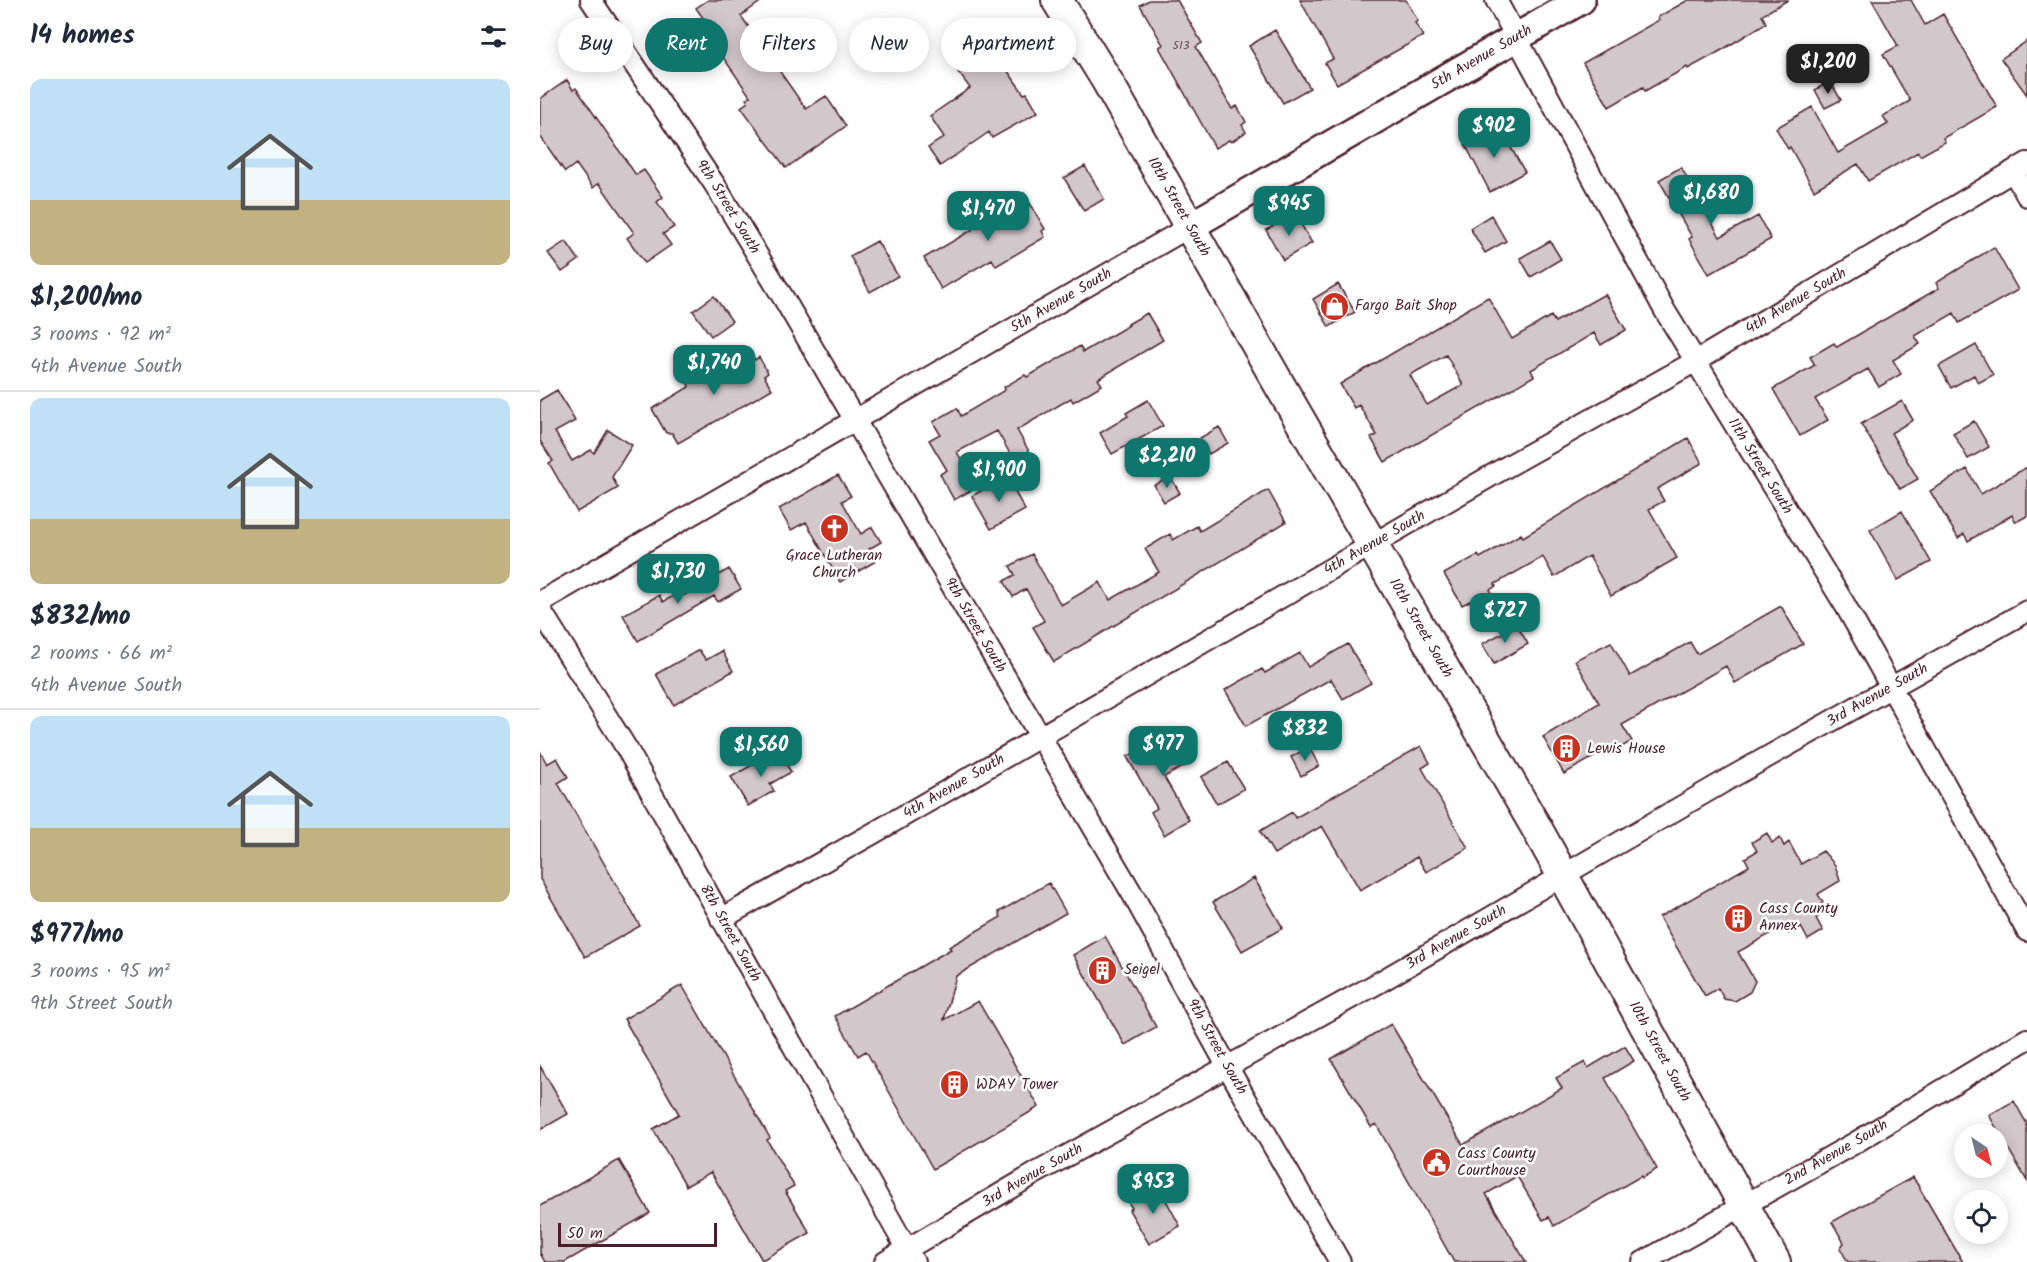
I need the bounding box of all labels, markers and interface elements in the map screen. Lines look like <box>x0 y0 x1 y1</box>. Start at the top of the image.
text: 14 homes <box>30 15 135 57</box>
chip: Buy <box>558 18 633 72</box>
chip: Rent <box>645 18 728 72</box>
chip: Filters <box>740 18 837 72</box>
chip: New <box>849 18 929 72</box>
chip: Apartment <box>941 18 1076 72</box>
street label: 5th Avenue South <box>1426 19 1537 97</box>
icon: filters <box>477 20 510 53</box>
house number: 513 <box>1172 36 1190 55</box>
pin: $1,200 <box>1779 44 1877 95</box>
text: $1,200 <box>1800 47 1856 79</box>
pin: $902 <box>1458 108 1530 159</box>
text: $902 <box>1472 111 1516 143</box>
icon: home <box>216 118 324 226</box>
street label: 10th Street South <box>1140 152 1217 262</box>
street label: 9th Street South <box>689 155 766 259</box>
pin: $1,680 <box>1662 175 1760 226</box>
text: $1,680 <box>1683 178 1739 210</box>
pin: $945 <box>1253 186 1325 237</box>
text: $945 <box>1268 189 1310 221</box>
pin: $1,470 <box>939 191 1037 242</box>
text: $1,470 <box>961 194 1015 226</box>
street label: 5th Avenue South <box>1006 262 1117 340</box>
street label: 4th Avenue South <box>1741 262 1851 341</box>
text: $1,200/mo <box>30 277 142 319</box>
shop icon: Fargo Bait Shop <box>1318 290 1350 322</box>
place label: Fargo Bait Shop <box>1355 294 1457 318</box>
text: 3 rooms · 92 m² <box>30 319 171 351</box>
pin: $1,740 <box>665 345 763 396</box>
text: $1,740 <box>687 348 741 380</box>
text: 4th Avenue South <box>30 351 182 383</box>
street label: 11th Street South <box>1721 413 1799 519</box>
icon: home <box>216 437 324 545</box>
pin: $2,210 <box>1118 438 1216 489</box>
text: $2,210 <box>1139 441 1195 473</box>
pin: $1,900 <box>950 452 1048 503</box>
text: $1,900 <box>972 455 1026 487</box>
street label: 4th Avenue South <box>1319 504 1430 582</box>
church icon: Grace Lutheran Church <box>818 513 850 545</box>
place label: Grace Lutheran Church <box>786 544 882 585</box>
pin: $1,730 <box>629 554 727 605</box>
text: $1,730 <box>651 557 705 589</box>
street label: 9th Street South <box>938 573 1012 678</box>
street label: 10th Street South <box>1382 574 1459 683</box>
pin: $727 <box>1469 593 1541 644</box>
text: $832/mo <box>30 596 131 638</box>
text: $727 <box>1484 596 1526 628</box>
text: 2 rooms · 66 m² <box>30 638 172 670</box>
street label: 3rd Avenue South <box>1822 657 1933 733</box>
text: 4th Avenue South <box>30 670 182 702</box>
pin: $832 <box>1269 711 1341 762</box>
text: $832 <box>1282 714 1328 746</box>
pin: $977 <box>1127 726 1199 777</box>
pin: $1,560 <box>712 727 810 778</box>
text: $977 <box>1143 729 1183 761</box>
text: $1,560 <box>734 730 788 762</box>
building icon: Lewis House <box>1550 733 1582 765</box>
place label: Lewis House <box>1587 737 1665 761</box>
street label: 4th Avenue South <box>899 748 1009 826</box>
icon: home <box>216 755 324 863</box>
street label: 8th Street South <box>693 880 767 987</box>
place label: Cass County Annex <box>1759 897 1839 938</box>
street label: 3rd Avenue South <box>1401 899 1511 976</box>
building icon: Cass County Annex <box>1722 902 1754 934</box>
text: $977/mo <box>30 914 124 956</box>
building icon: Seigel <box>1087 954 1119 986</box>
text: 3 rooms · 95 m² <box>30 956 170 988</box>
place label: Seigel <box>1124 958 1160 982</box>
text: 9th Street South <box>30 988 173 1020</box>
street label: 9th Street South <box>1180 994 1253 1100</box>
street label: 10th Street South <box>1622 997 1697 1106</box>
building icon: WDAY Tower <box>939 1069 971 1101</box>
place label: WDAY Tower <box>976 1073 1059 1097</box>
street label: 2nd Avenue South <box>1780 1113 1893 1192</box>
north arrow <box>1954 1124 2008 1178</box>
map controls <box>1954 1124 2008 1244</box>
street label: 3rd Avenue South <box>977 1137 1088 1214</box>
place label: Cass County Courthouse <box>1457 1142 1537 1183</box>
public building icon: Cass County Courthouse <box>1420 1147 1452 1179</box>
pin: $953 <box>1117 1164 1189 1215</box>
text: $953 <box>1131 1167 1175 1199</box>
button: locate <box>1954 1190 2008 1244</box>
scale bar <box>558 1220 717 1248</box>
text: 50 m <box>567 1221 603 1246</box>

